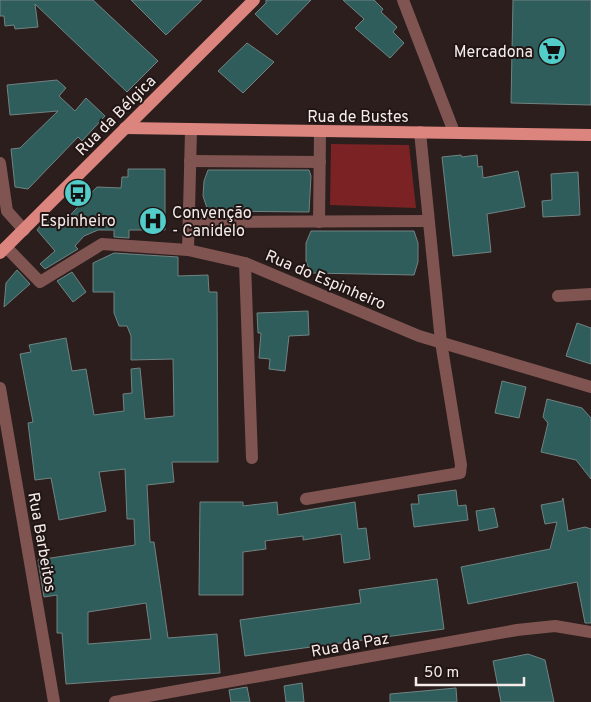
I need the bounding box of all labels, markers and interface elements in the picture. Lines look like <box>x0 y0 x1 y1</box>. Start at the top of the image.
supermarket icon: Mercadona <box>537 36 567 66</box>
place label: Mercadona <box>454 43 533 63</box>
street label: Rua da Bélgica <box>72 72 161 161</box>
street label: Rua de Bustes <box>307 108 409 128</box>
bus stop icon: Espinheiro <box>63 178 93 208</box>
place label: Convenção - Canidelo <box>172 204 252 242</box>
hospital icon: Convenção - Canidelo <box>138 206 168 236</box>
place label: Espinheiro <box>40 212 116 232</box>
street label: Rua do Espinheiro <box>262 246 389 315</box>
street label: Rua Barbeitos <box>22 491 60 594</box>
street label: Rua da Paz <box>310 629 391 663</box>
scale bar <box>416 654 524 686</box>
text: 50 m <box>424 664 459 683</box>

